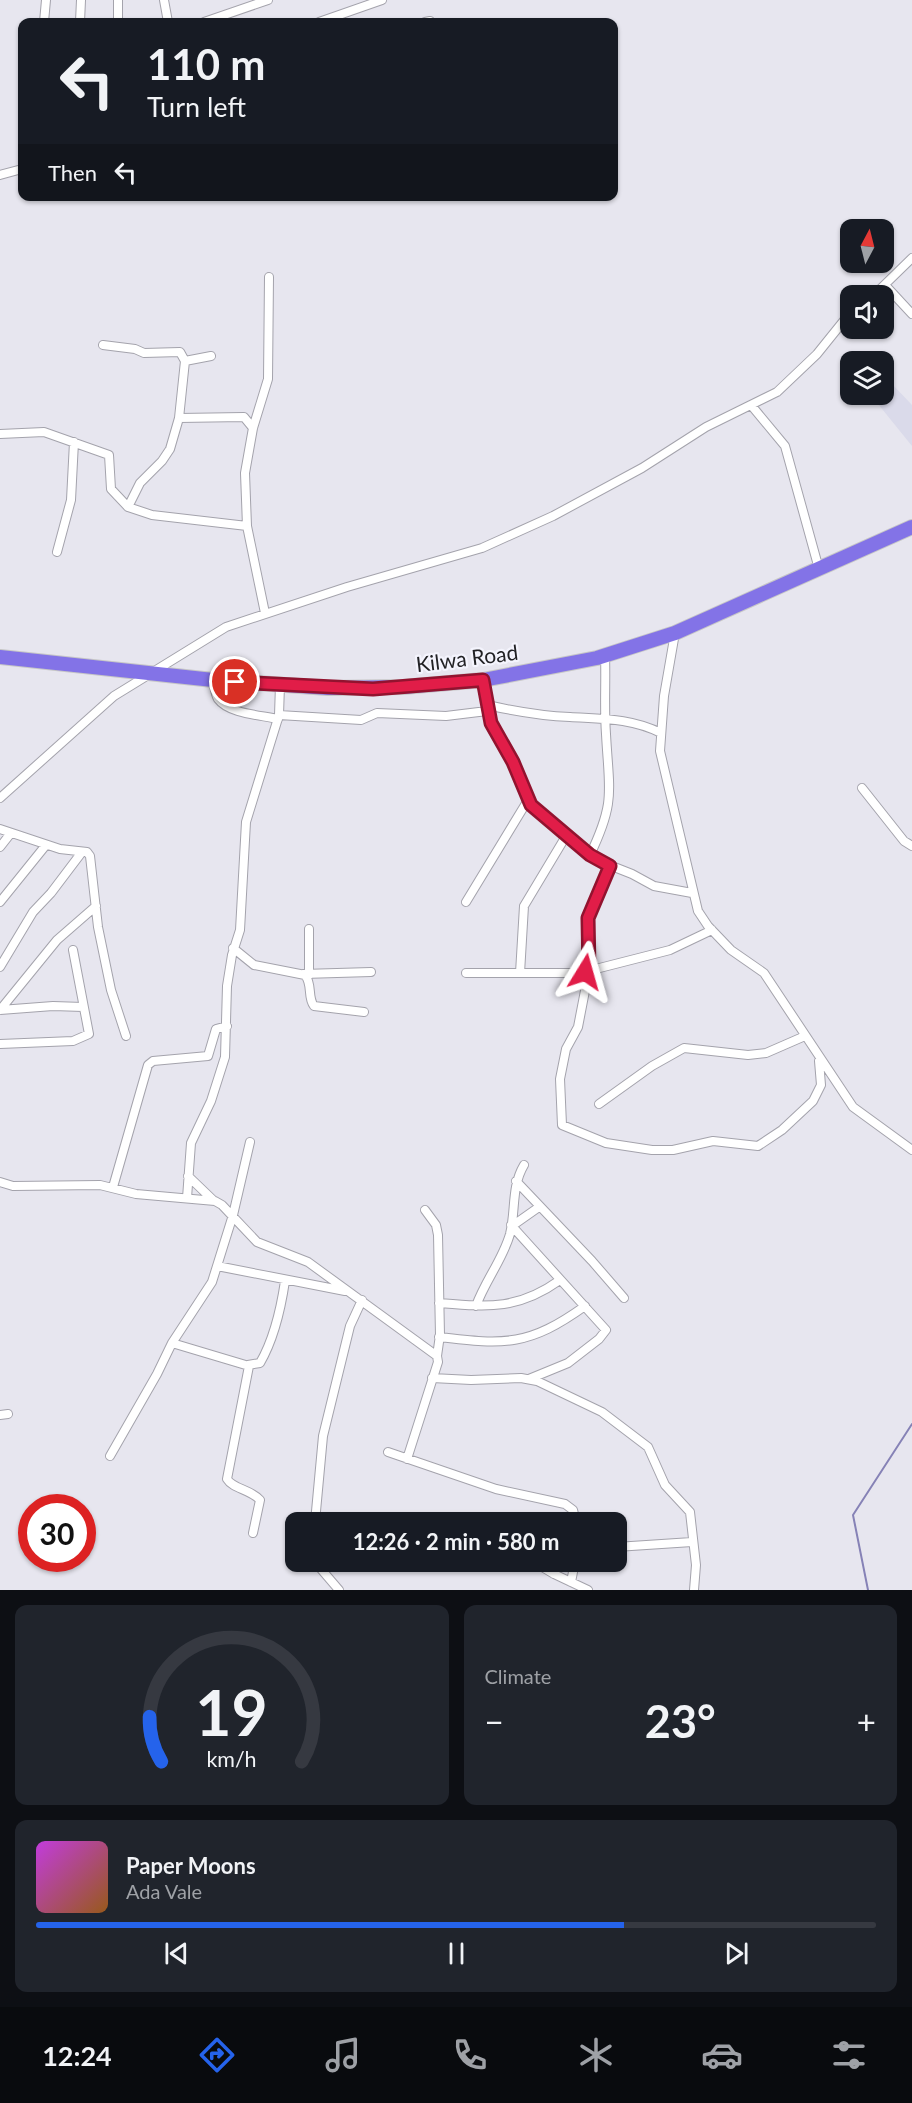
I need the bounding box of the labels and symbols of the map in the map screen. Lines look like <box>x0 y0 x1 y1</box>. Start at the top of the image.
north arrow <box>840 219 894 273</box>
street label: Kilwa Road <box>414 639 519 676</box>
pin <box>209 656 260 707</box>
position arrow <box>553 940 617 1004</box>
speed limit sign: 30 <box>18 1494 96 1572</box>

